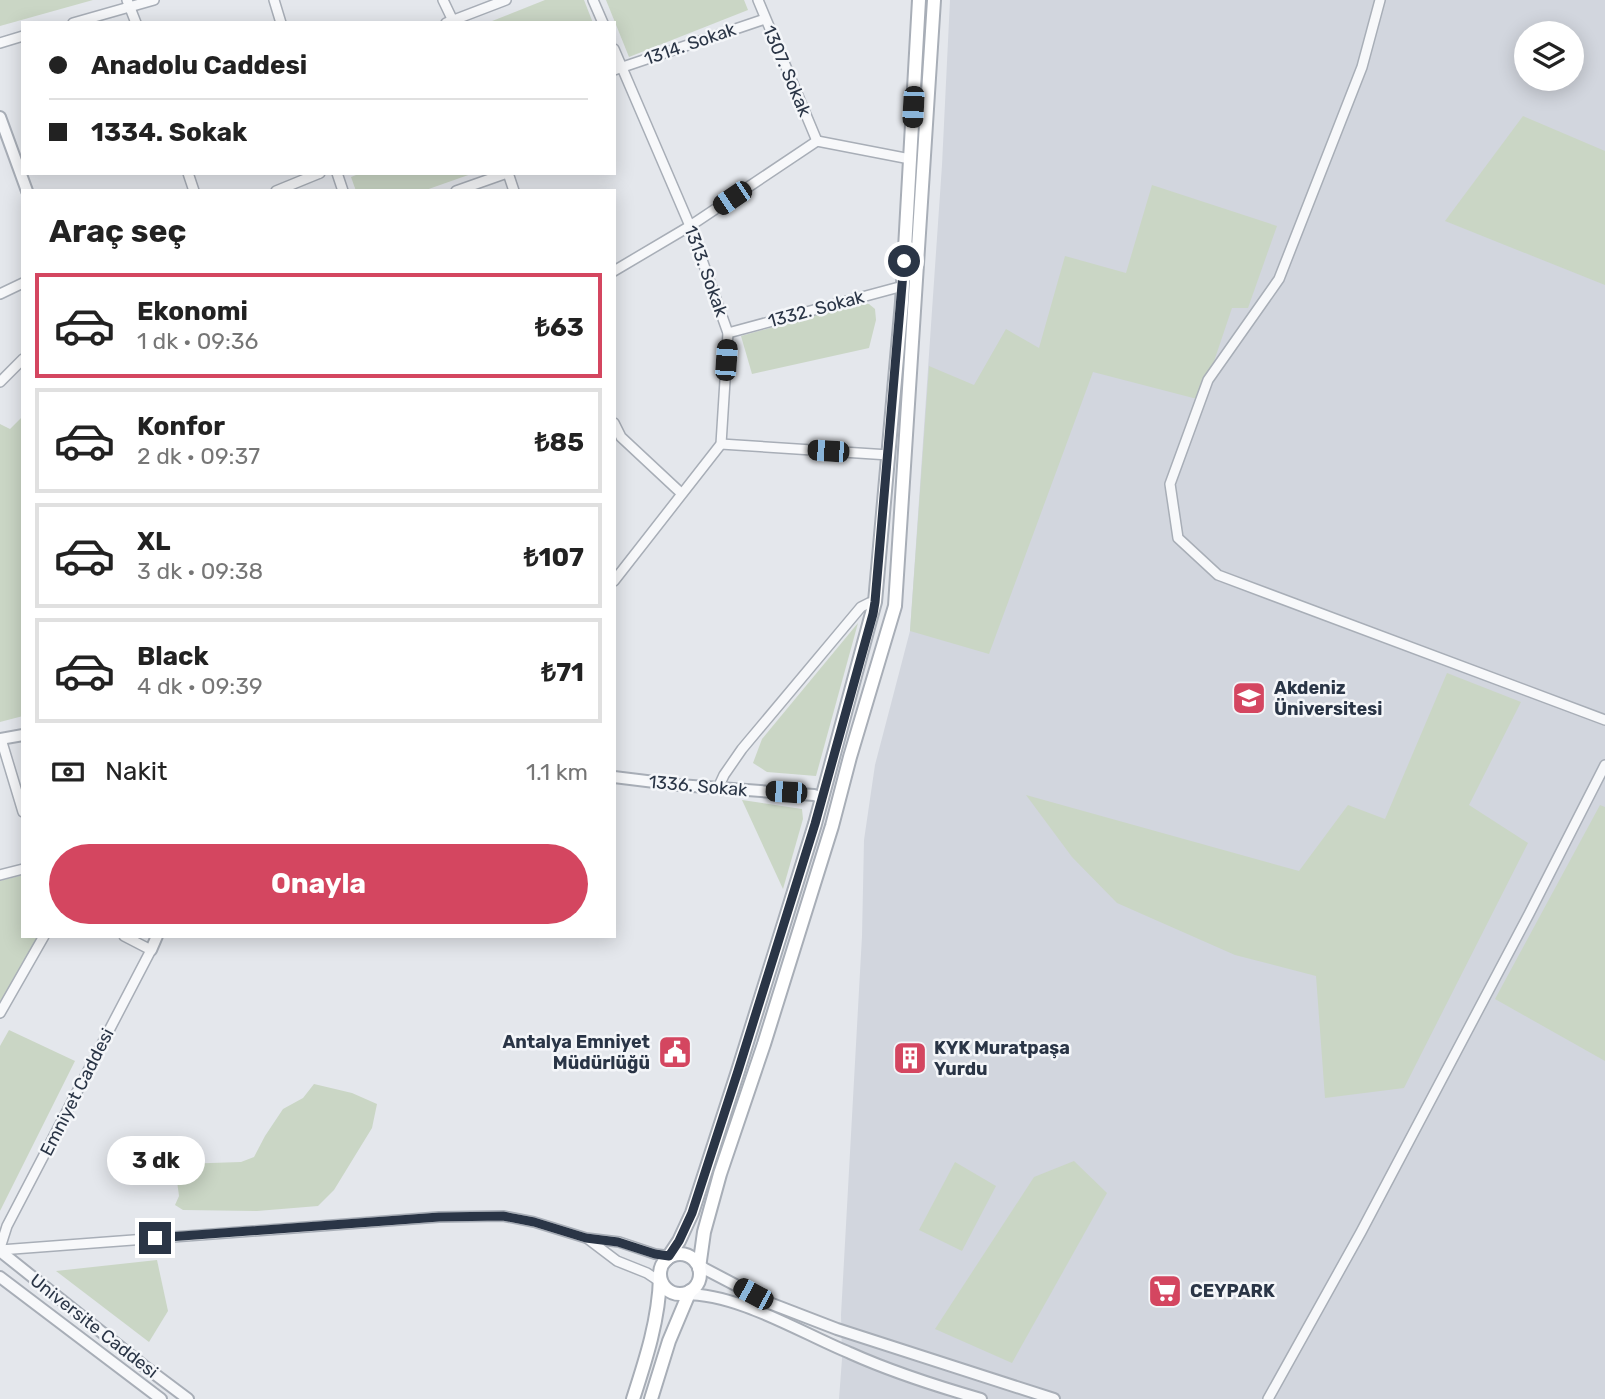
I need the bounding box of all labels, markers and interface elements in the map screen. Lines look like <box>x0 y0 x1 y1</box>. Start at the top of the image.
street label: 1314. Sokak <box>641 18 739 70</box>
map controls <box>1514 21 1584 91</box>
button: layers <box>1514 21 1584 91</box>
street label: 1307. Sokak <box>758 22 816 121</box>
text: Anadolu Caddesi <box>91 50 307 81</box>
car <box>902 85 925 129</box>
text: 1334. Sokak <box>91 117 247 148</box>
car <box>709 178 756 218</box>
text: Araç seç <box>49 212 186 250</box>
street label: 1313. Sokak <box>679 222 733 320</box>
route start <box>888 245 920 277</box>
street label: 1332. Sokak <box>765 285 867 332</box>
icon: car <box>53 294 116 357</box>
text: Ekonomi <box>137 296 248 327</box>
text: ₺63 <box>535 312 584 343</box>
text: 1 dk · 09:36 <box>137 327 259 355</box>
car <box>715 338 738 382</box>
icon: car <box>53 409 116 472</box>
text: Konfor <box>137 411 225 442</box>
text: ₺85 <box>535 427 584 458</box>
car <box>807 439 850 463</box>
text: 2 dk · 09:37 <box>137 442 260 470</box>
icon: car <box>53 524 116 587</box>
text: XL <box>137 526 170 557</box>
text: ₺107 <box>524 542 584 573</box>
text: 3 dk · 09:38 <box>137 557 263 585</box>
icon: car <box>53 639 116 702</box>
text: Black <box>137 641 209 672</box>
text: ₺71 <box>541 657 584 688</box>
text: 4 dk · 09:39 <box>137 672 263 700</box>
place label: Akdeniz Üniversitesi <box>1274 677 1382 720</box>
school or university icon: Akdeniz Üniversitesi <box>1230 679 1268 717</box>
icon: cash <box>49 753 87 791</box>
text: Nakit <box>105 756 167 787</box>
text: 1.1 km <box>526 758 588 786</box>
street label: 1336. Sokak <box>648 771 749 801</box>
car <box>765 780 808 804</box>
button: Onayla <box>49 844 588 924</box>
street label: Emniyet Caddesi <box>35 1025 119 1159</box>
place label: Antalya Emniyet Müdürlüğü <box>502 1031 650 1074</box>
public building icon: Antalya Emniyet Müdürlüğü <box>656 1033 694 1071</box>
place label: KYK Muratpaşa Yurdu <box>934 1037 1070 1080</box>
building icon: KYK Muratpaşa Yurdu <box>891 1039 929 1077</box>
callout: 3 dk <box>106 1136 204 1186</box>
text: 3 dk <box>132 1146 180 1174</box>
route end <box>139 1222 171 1254</box>
street label: Universite Caddesi <box>26 1269 162 1383</box>
supermarket icon: CEYPARK <box>1146 1272 1184 1310</box>
car <box>730 1275 777 1313</box>
place label: CEYPARK <box>1190 1280 1275 1302</box>

